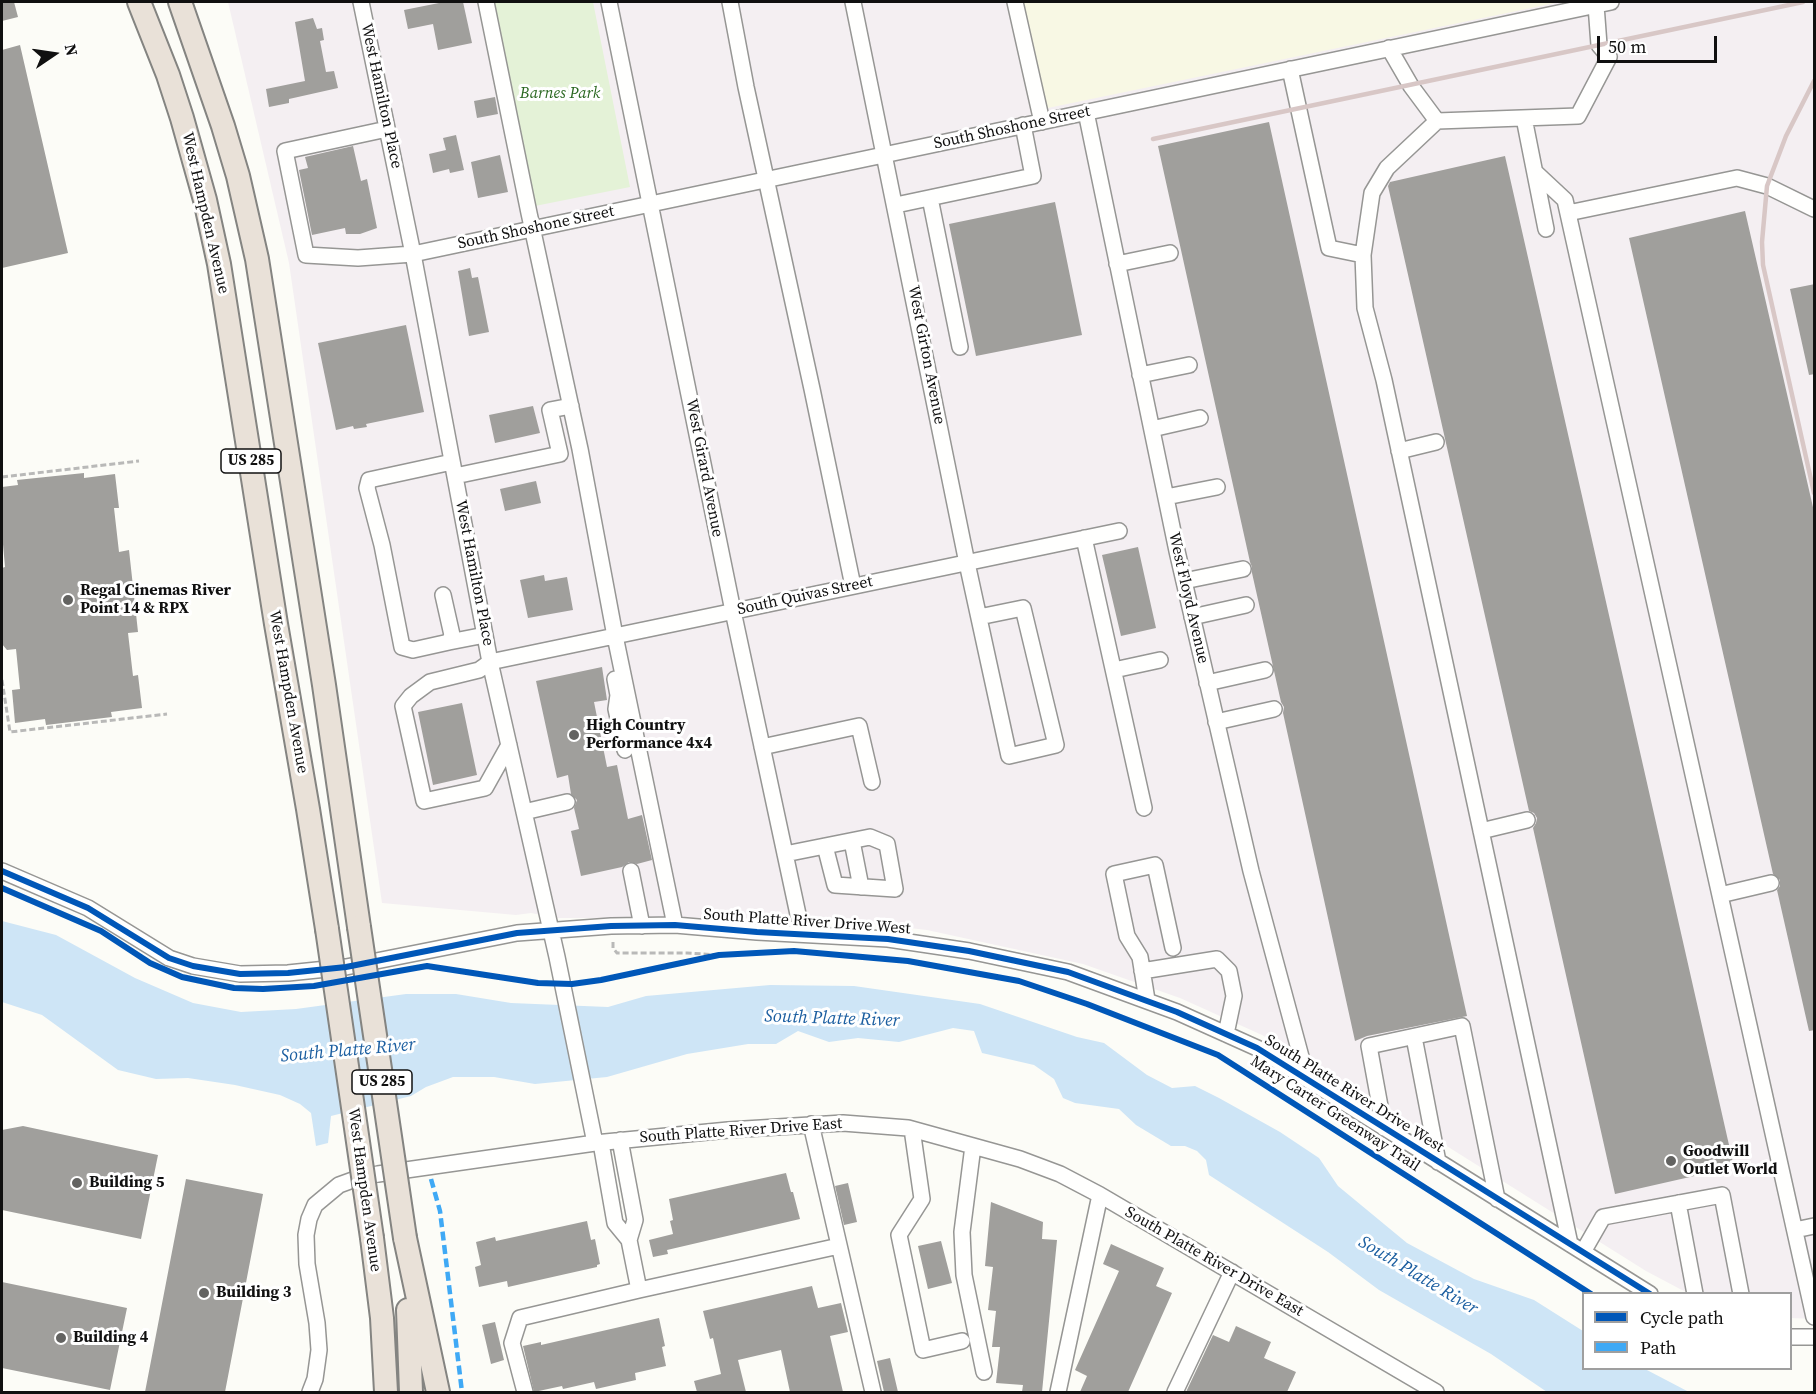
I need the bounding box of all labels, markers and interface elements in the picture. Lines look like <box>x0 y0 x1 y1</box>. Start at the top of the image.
street label: West Hamilton Place <box>356 22 406 170</box>
north arrow <box>24 24 84 84</box>
scale bar <box>1600 24 1720 62</box>
text: 50 m <box>1608 34 1646 59</box>
text: N <box>60 42 84 58</box>
park label: Barnes Park <box>520 84 600 104</box>
street label: South Shoshone Street <box>932 102 1092 154</box>
street label: West Hampden Avenue <box>177 130 233 296</box>
street label: South Shoshone Street <box>456 202 616 254</box>
street label: West Girton Avenue <box>903 284 949 426</box>
street label: West Girard Avenue <box>681 397 727 539</box>
road number: US 285 <box>221 449 281 473</box>
street label: West Hamilton Place <box>450 498 498 648</box>
street label: West Floyd Avenue <box>1164 530 1212 666</box>
street label: South Quivas Street <box>736 572 874 620</box>
place label: Regal Cinemas River Point 14 & RPX <box>80 581 231 619</box>
marker: Regal Cinemas River Point 14 & RPX <box>61 593 75 607</box>
street label: West Hampden Avenue <box>264 609 312 775</box>
place label: High Country Performance 4x4 <box>586 716 712 754</box>
marker: High Country Performance 4x4 <box>567 728 581 742</box>
street label: South Platte River Drive West <box>703 905 911 939</box>
water label: South Platte River <box>764 1006 900 1032</box>
street label: South Platte River Drive West <box>1261 1031 1447 1157</box>
water label: South Platte River <box>280 1034 416 1068</box>
street label: Mary Carter Greenway Trail <box>1247 1052 1423 1176</box>
road number: US 285 <box>352 1070 412 1094</box>
street label: West Hampden Avenue <box>343 1107 385 1273</box>
street label: South Platte River Drive East <box>639 1114 843 1148</box>
place label: Goodwill Outlet World <box>1683 1142 1777 1180</box>
marker: Goodwill Outlet World <box>1664 1154 1678 1168</box>
place label: Building 5 <box>89 1173 164 1193</box>
marker: Building 5 <box>70 1176 84 1190</box>
street label: South Platte River Drive East <box>1121 1203 1307 1321</box>
water label: South Platte River <box>1354 1232 1482 1320</box>
place label: Building 3 <box>216 1283 291 1303</box>
marker: Building 3 <box>197 1286 211 1300</box>
legend <box>1582 1292 1792 1370</box>
text: Cycle path <box>1640 1305 1724 1330</box>
place label: Building 4 <box>73 1328 148 1348</box>
marker: Building 4 <box>54 1331 68 1345</box>
text: Path <box>1640 1335 1676 1360</box>

